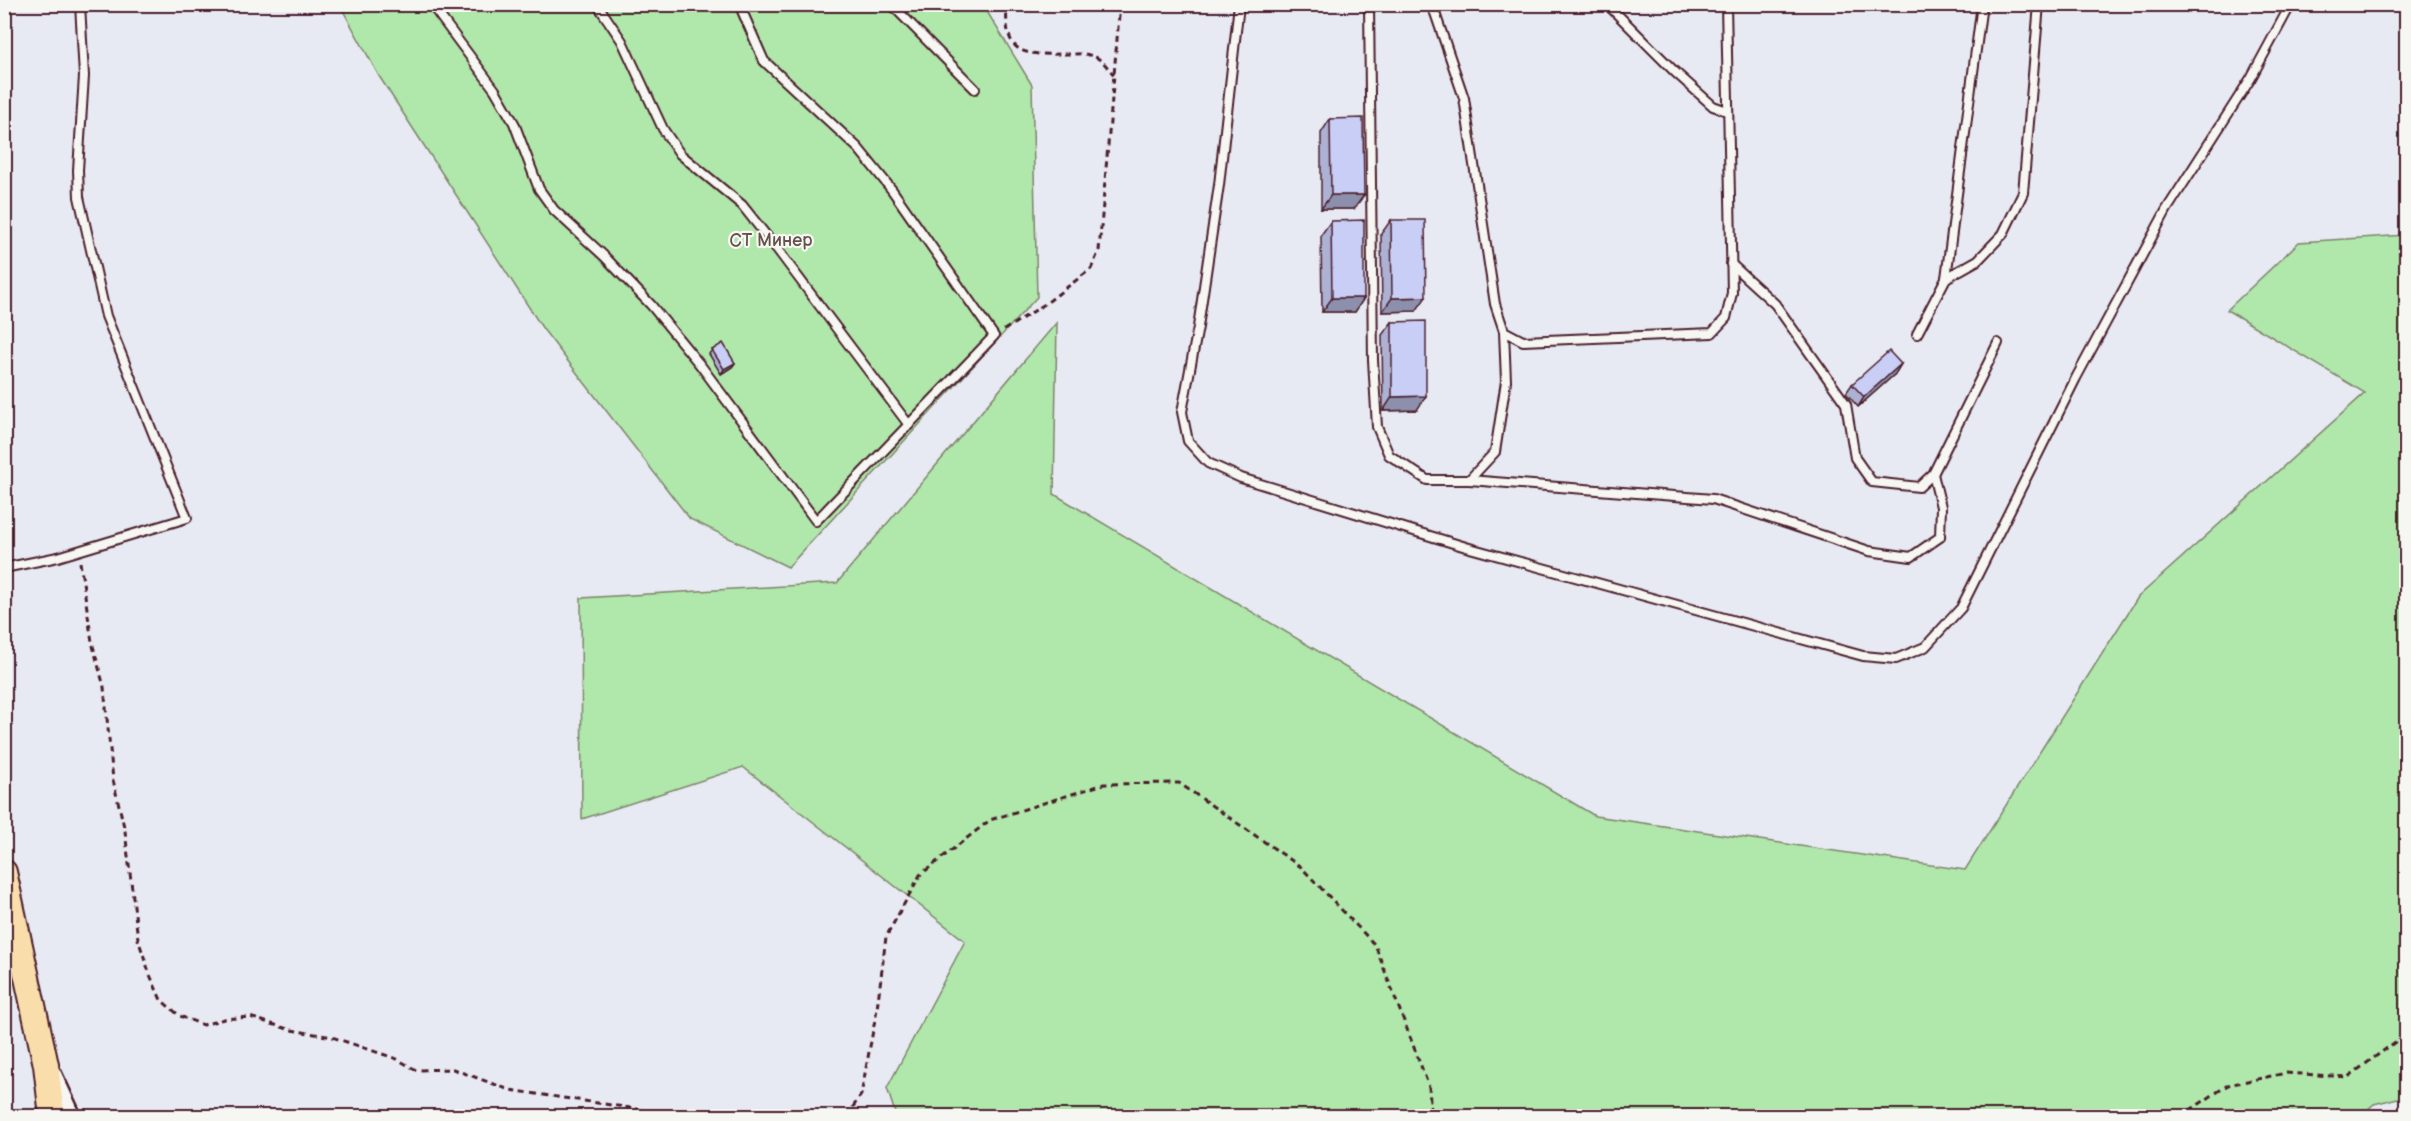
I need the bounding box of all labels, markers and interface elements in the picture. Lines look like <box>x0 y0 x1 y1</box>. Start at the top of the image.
park label: СТ Минер <box>730 230 812 251</box>

